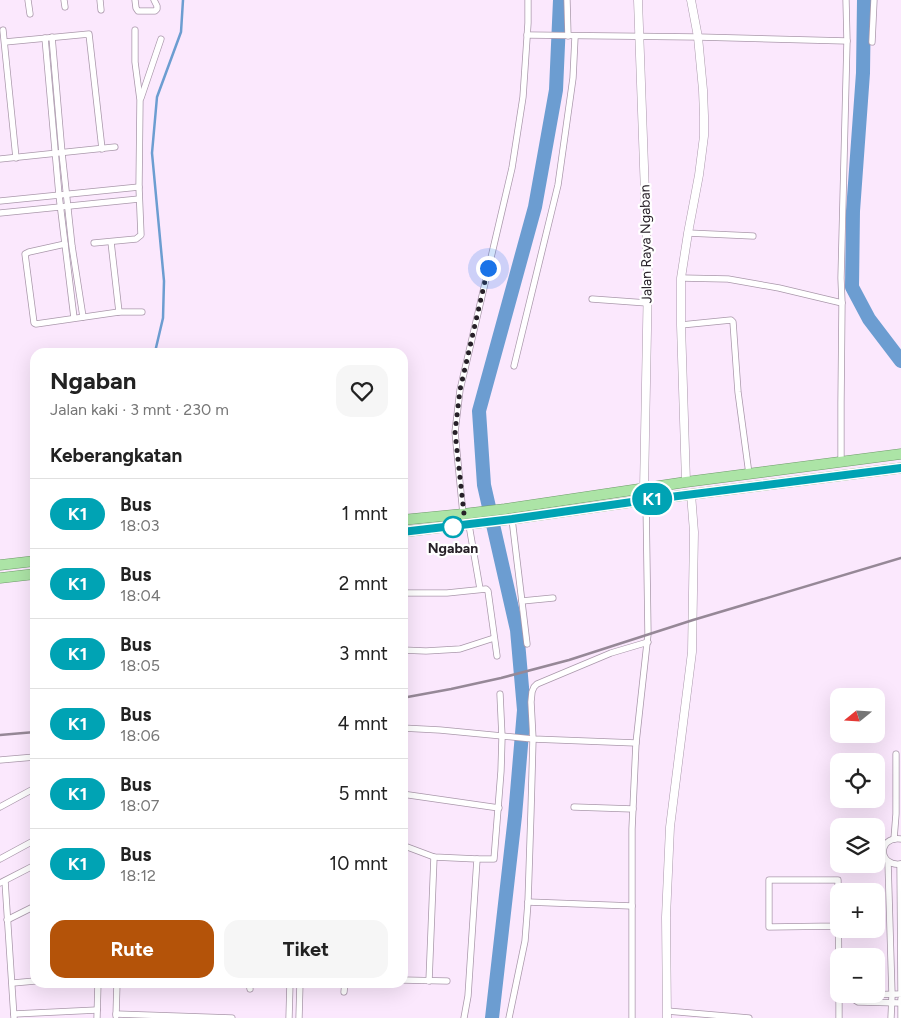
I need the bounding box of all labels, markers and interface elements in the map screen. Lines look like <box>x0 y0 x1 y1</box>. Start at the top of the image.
street label: Jalan Raya Ngaban <box>636 184 656 304</box>
your location <box>476 256 501 281</box>
button: heart <box>336 365 388 417</box>
text: Ngaban <box>50 366 137 395</box>
text: Jalan kaki · 3 mnt · 230 m <box>50 400 229 419</box>
text: Keberangkatan <box>50 444 182 467</box>
line badge: K1 <box>630 483 674 515</box>
text: K1 <box>642 488 662 510</box>
text: Bus <box>120 493 151 516</box>
text: 1 mnt <box>342 502 388 525</box>
text: K1 <box>68 503 87 525</box>
text: 18:03 <box>120 516 159 535</box>
marker: Ngaban <box>442 516 464 538</box>
place label: Ngaban <box>428 540 478 557</box>
text: Bus <box>120 563 151 586</box>
text: 2 mnt <box>339 572 388 595</box>
text: K1 <box>68 573 87 595</box>
text: 18:04 <box>120 586 161 605</box>
text: Bus <box>120 633 151 656</box>
text: 3 mnt <box>339 642 388 665</box>
text: K1 <box>68 643 87 665</box>
text: 18:05 <box>120 656 160 675</box>
north arrow <box>830 688 885 742</box>
map controls <box>830 688 885 1003</box>
text: Bus <box>120 703 151 726</box>
text: 4 mnt <box>338 712 388 735</box>
text: K1 <box>68 713 87 735</box>
text: 18:06 <box>120 726 160 745</box>
button: locate <box>830 753 885 808</box>
text: Bus <box>120 773 151 796</box>
text: 5 mnt <box>338 782 388 805</box>
text: K1 <box>68 783 87 805</box>
text: 18:07 <box>120 796 159 815</box>
button: layers <box>830 818 885 873</box>
text: Bus <box>120 843 151 866</box>
text: 10 mnt <box>329 852 388 875</box>
text: K1 <box>68 853 87 875</box>
text: 18:12 <box>120 866 156 885</box>
button: + <box>830 883 885 938</box>
button: Rute <box>50 920 214 978</box>
button: Tiket <box>224 920 388 978</box>
button: − <box>830 948 885 1003</box>

